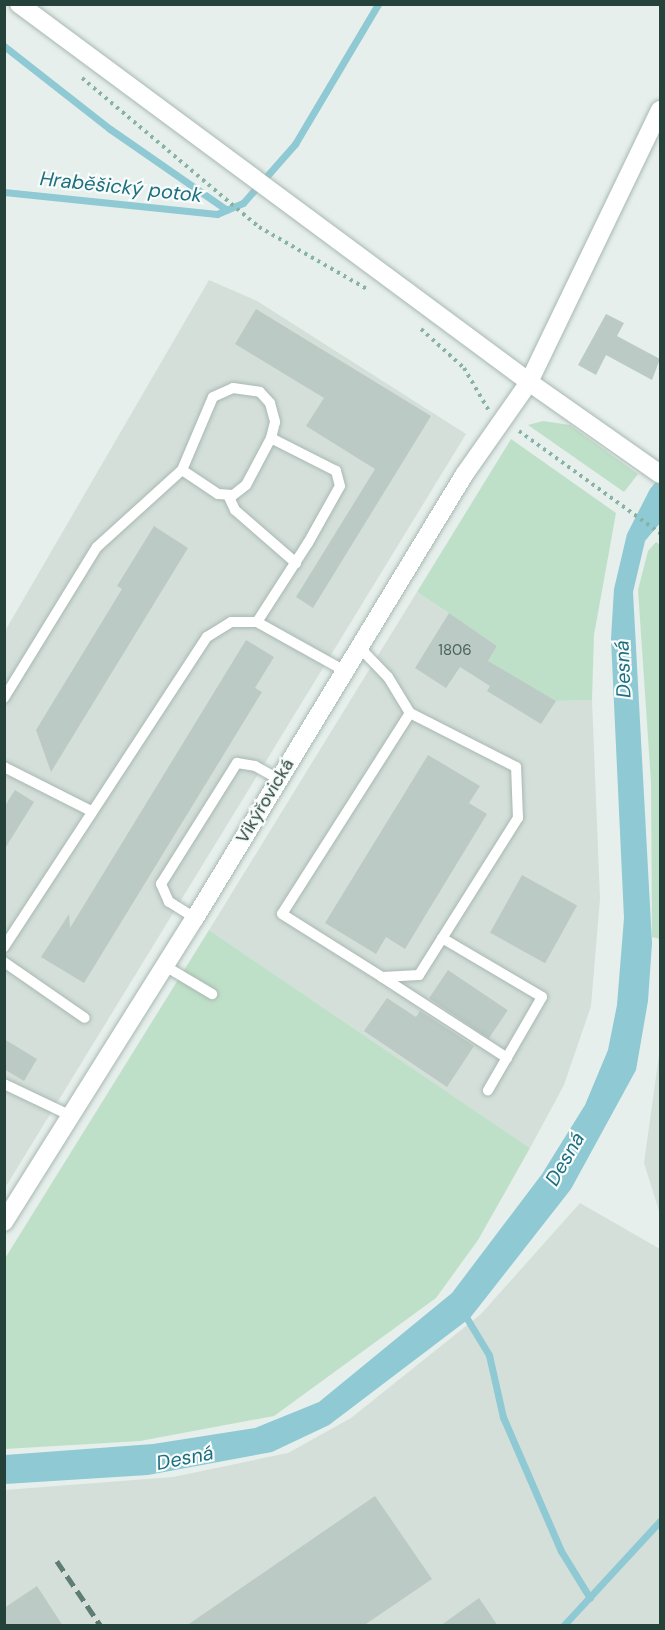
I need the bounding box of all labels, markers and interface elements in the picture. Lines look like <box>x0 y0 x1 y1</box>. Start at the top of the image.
water label: Hraběšický potok <box>39 167 203 207</box>
water label: Desná <box>610 640 636 698</box>
house number: 1806 <box>438 642 472 660</box>
street label: Vikýřovická <box>231 755 299 847</box>
water label: Desná <box>540 1128 590 1190</box>
water label: Desná <box>154 1441 216 1475</box>

